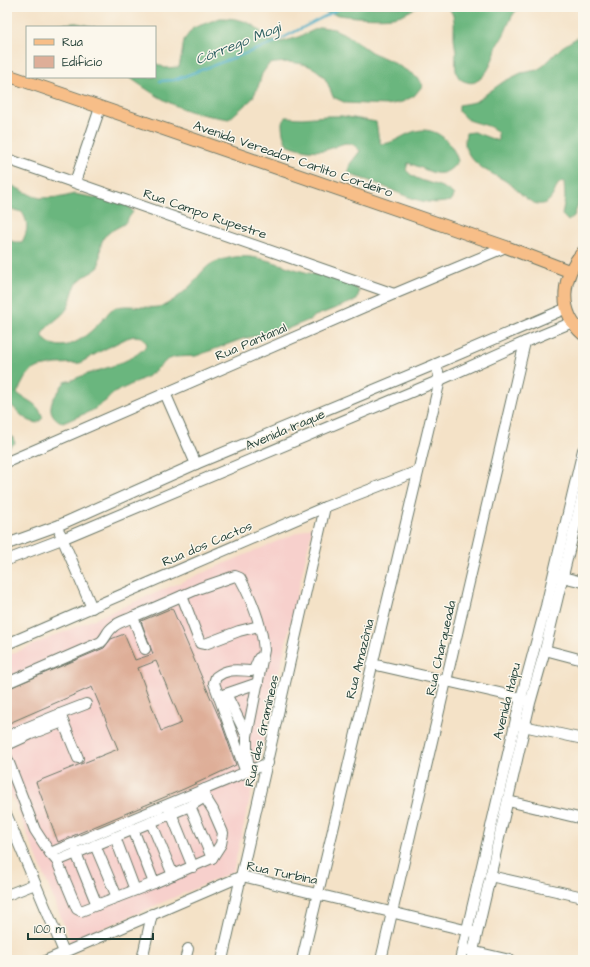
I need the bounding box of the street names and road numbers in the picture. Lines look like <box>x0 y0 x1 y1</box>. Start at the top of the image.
street label: Avenida Vereador Carlito Cordeiro <box>191 116 396 202</box>
street label: Rua Campo Rupestre <box>141 184 269 244</box>
street label: Rua Pantanal <box>212 319 290 365</box>
street label: Avenida Iraque <box>242 405 328 455</box>
street label: Rua dos Cactos <box>159 517 255 571</box>
street label: Rua Charqueada <box>421 598 461 697</box>
street label: Rua Amazônia <box>341 617 379 701</box>
street label: Avenida Itaipu <box>489 660 525 741</box>
street label: Rua das Gramíneas <box>240 673 284 789</box>
street label: Rua Turbina <box>245 857 319 889</box>

